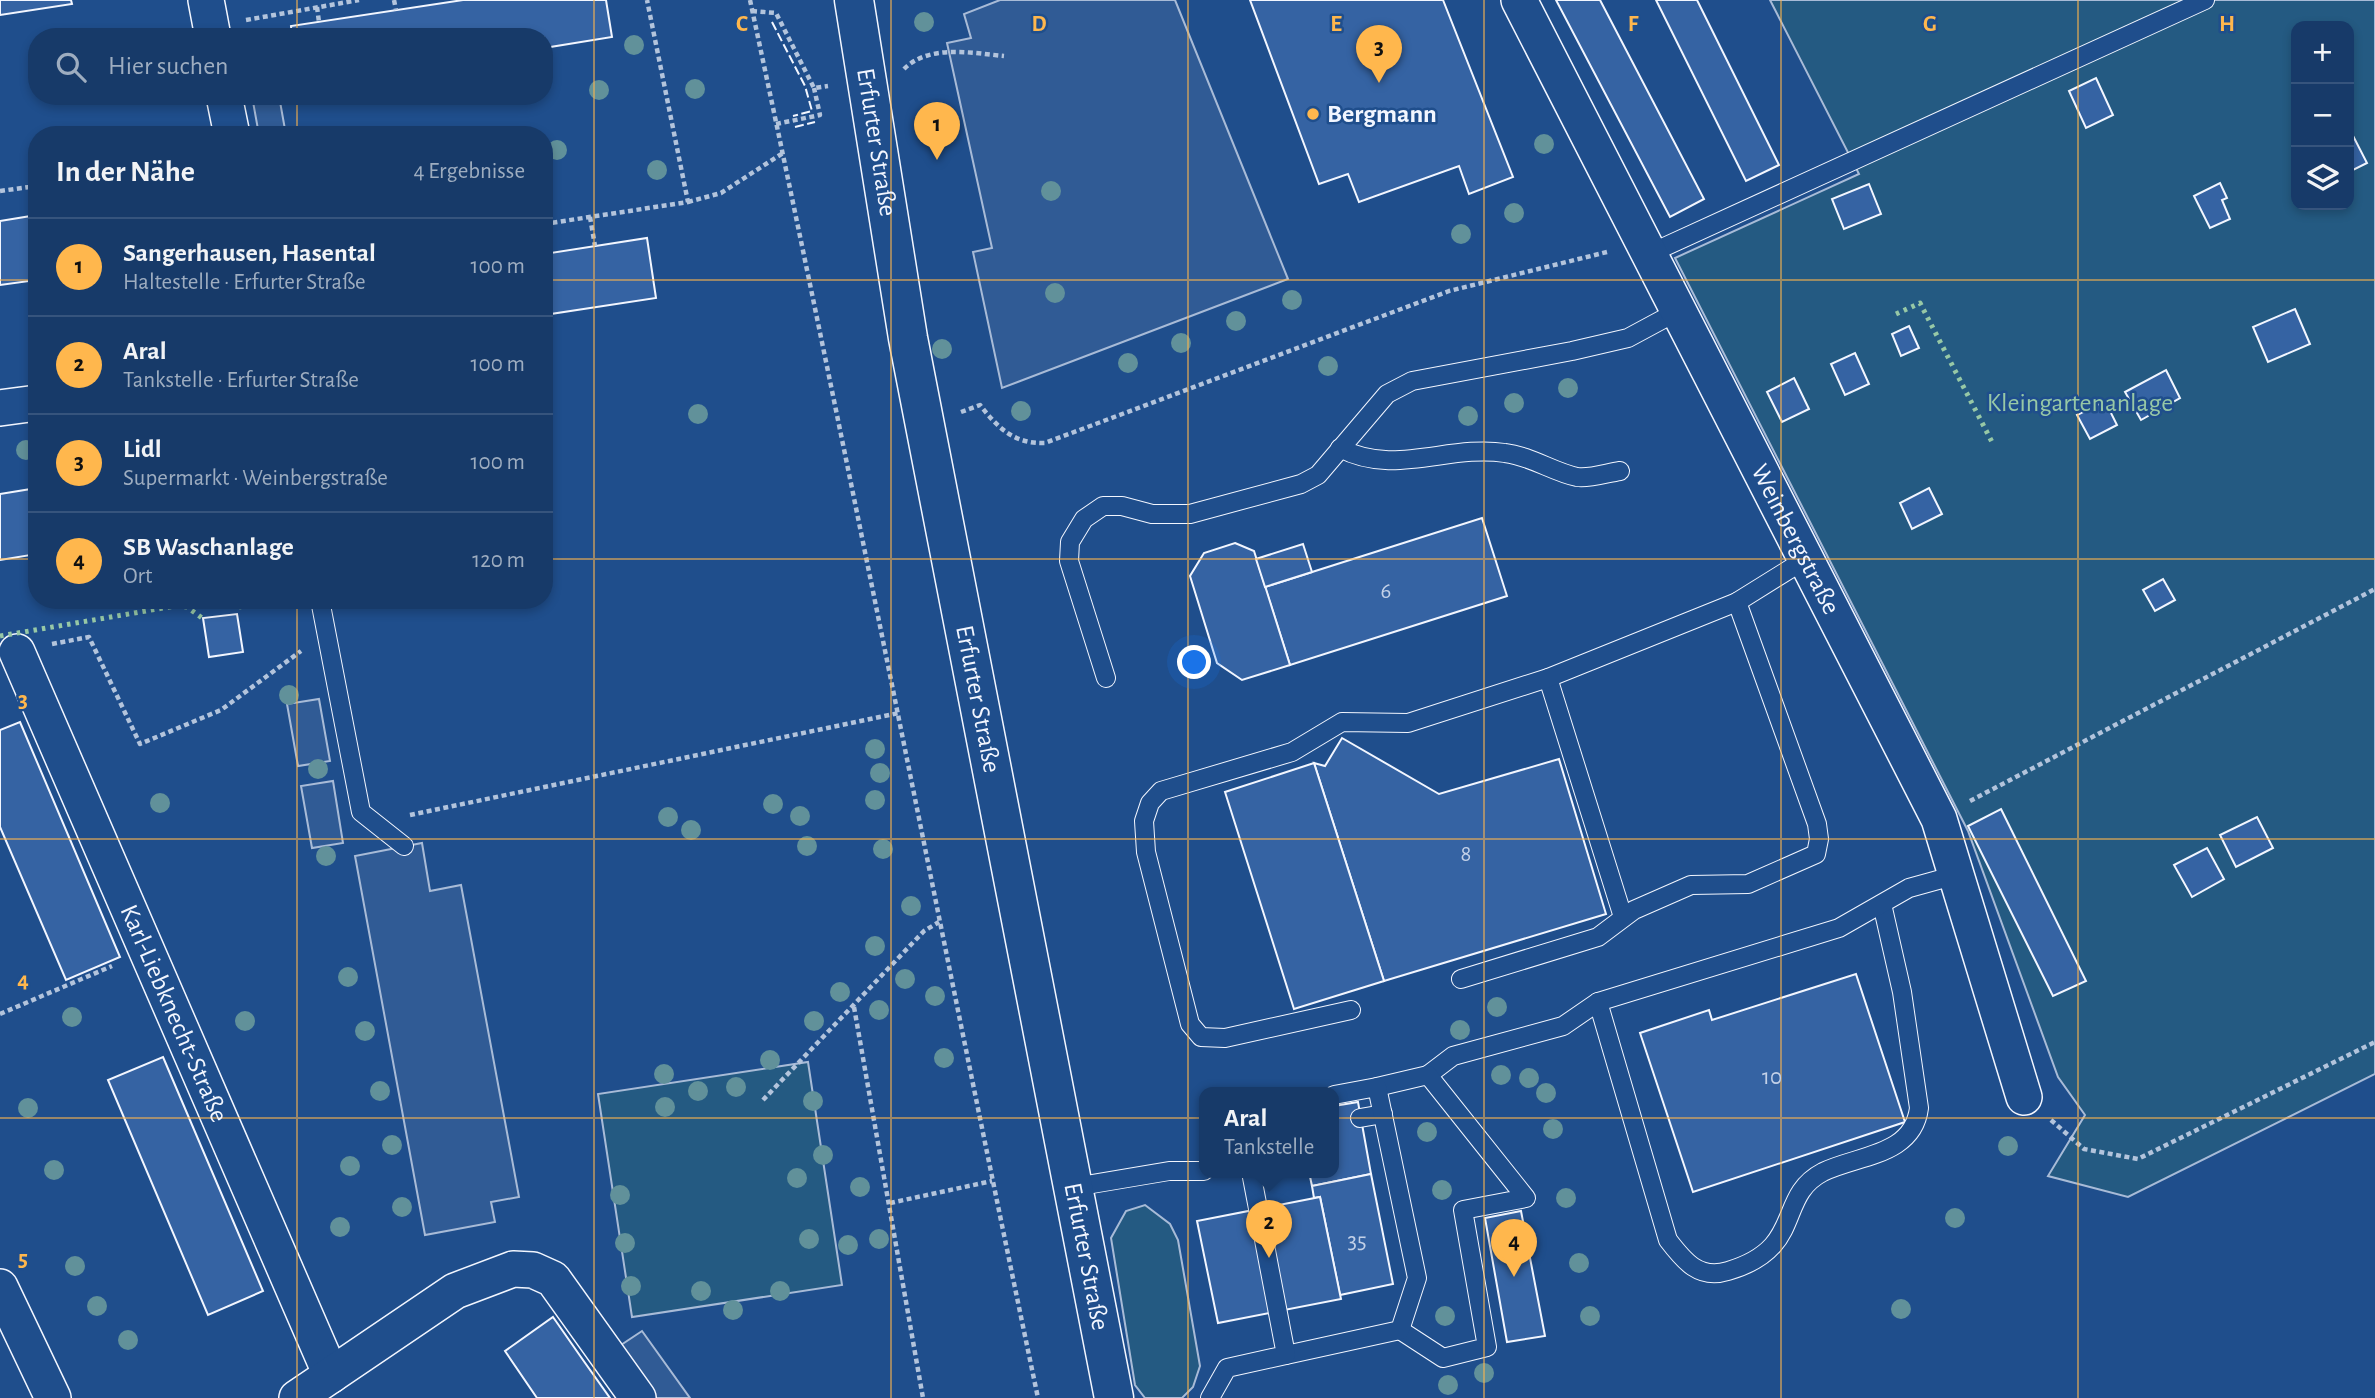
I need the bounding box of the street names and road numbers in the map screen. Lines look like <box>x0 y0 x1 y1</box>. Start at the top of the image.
street label: Erfurter Straße <box>852 66 901 218</box>
street label: Weinbergstraße <box>1746 460 1845 618</box>
street label: Erfurter Straße <box>951 623 1005 775</box>
street label: Karl-Liebknecht-Straße <box>115 901 233 1126</box>
street label: Erfurter Straße <box>1059 1181 1114 1333</box>

